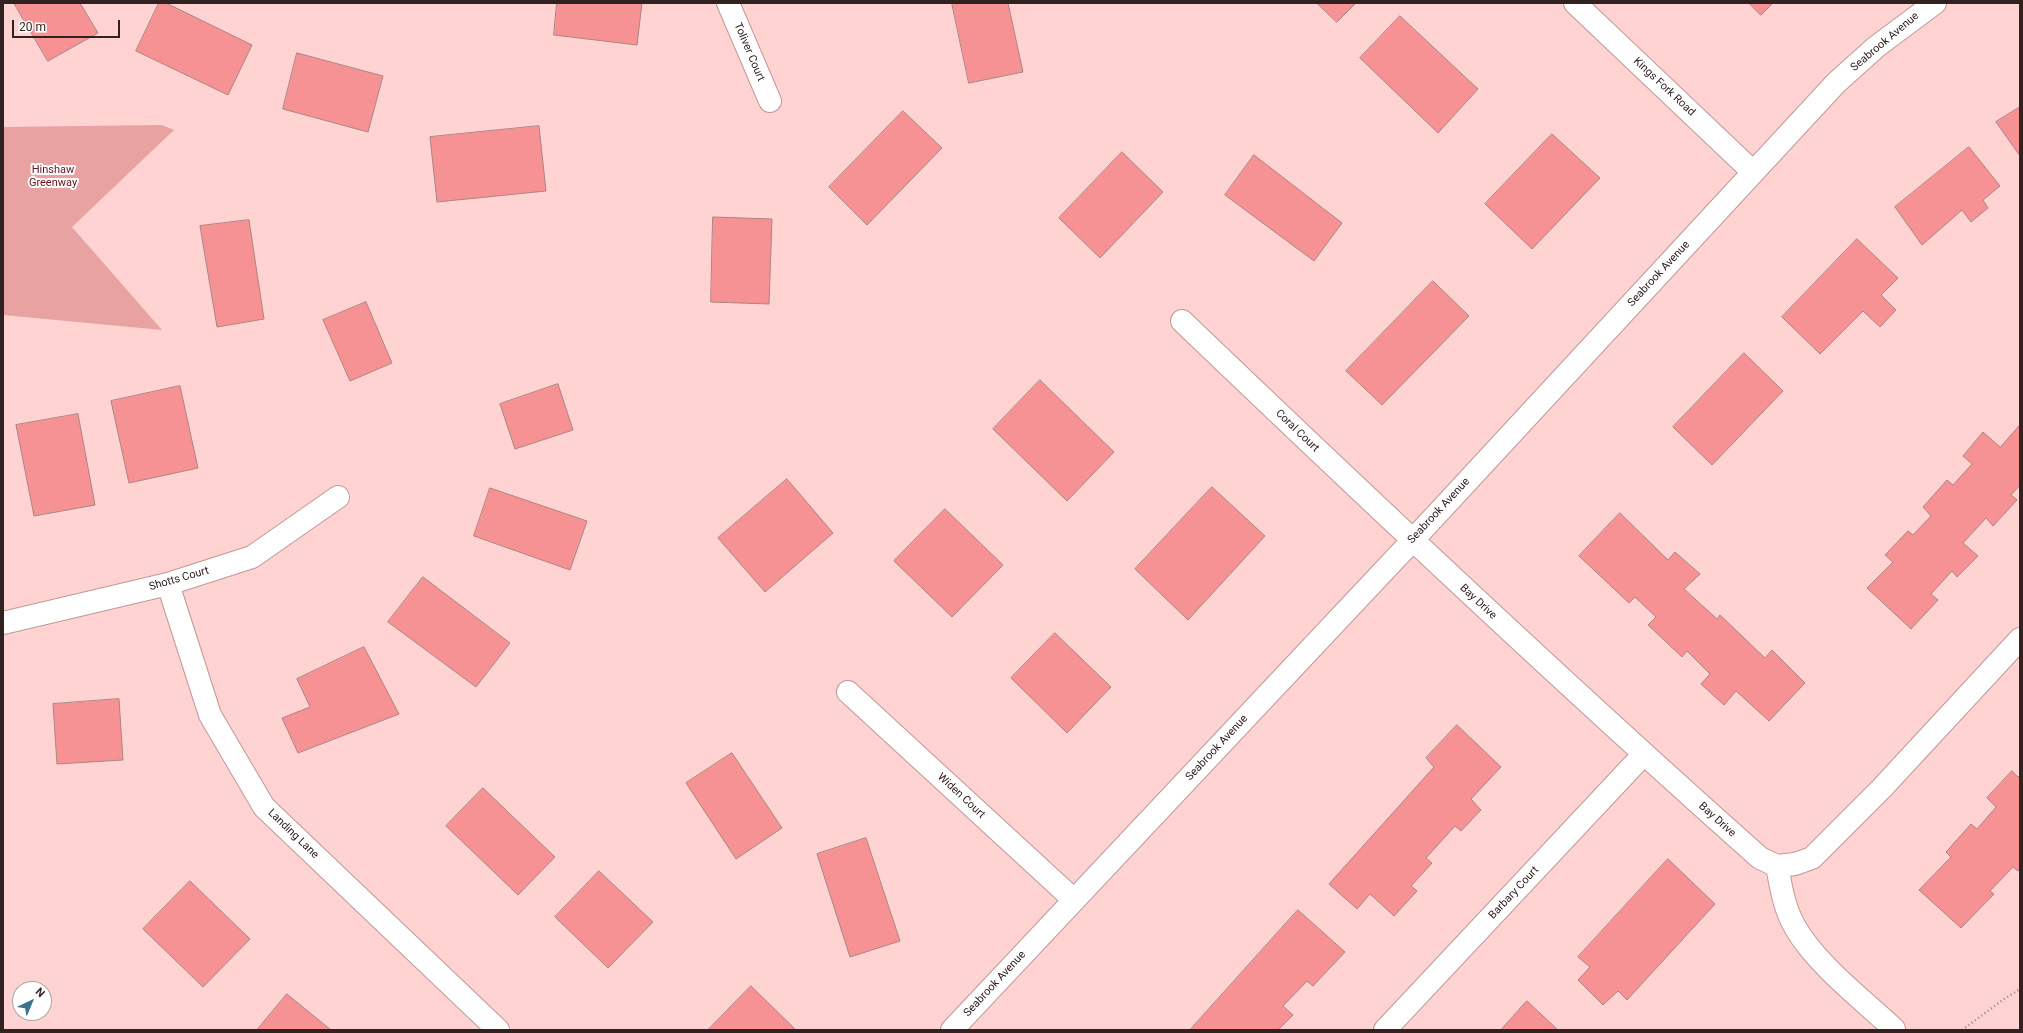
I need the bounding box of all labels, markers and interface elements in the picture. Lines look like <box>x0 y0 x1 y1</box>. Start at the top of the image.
street label: Seabrook Avenue <box>1848 10 1922 74</box>
scale bar <box>14 12 122 38</box>
text: 20 m <box>19 20 46 34</box>
street label: Toliver Court <box>731 21 767 83</box>
street label: Kings Fork Road <box>1630 55 1698 119</box>
park label: Hinshaw Greenway <box>29 163 77 189</box>
street label: Seabrook Avenue <box>1625 238 1693 310</box>
street label: Coral Court <box>1272 407 1322 455</box>
street label: Seabrook Avenue <box>1405 475 1473 547</box>
street label: Shotts Court <box>148 564 210 594</box>
street label: Bay Drive <box>1457 582 1499 622</box>
street label: Seabrook Avenue <box>1183 712 1251 784</box>
street label: Widen Court <box>934 771 988 821</box>
street label: Bay Drive <box>1696 800 1738 840</box>
street label: Landing Lane <box>265 806 321 862</box>
street label: Barbary Court <box>1486 864 1542 922</box>
street label: Seabrook Avenue <box>961 948 1029 1020</box>
north arrow <box>12 981 52 1021</box>
text: N <box>33 985 47 1000</box>

